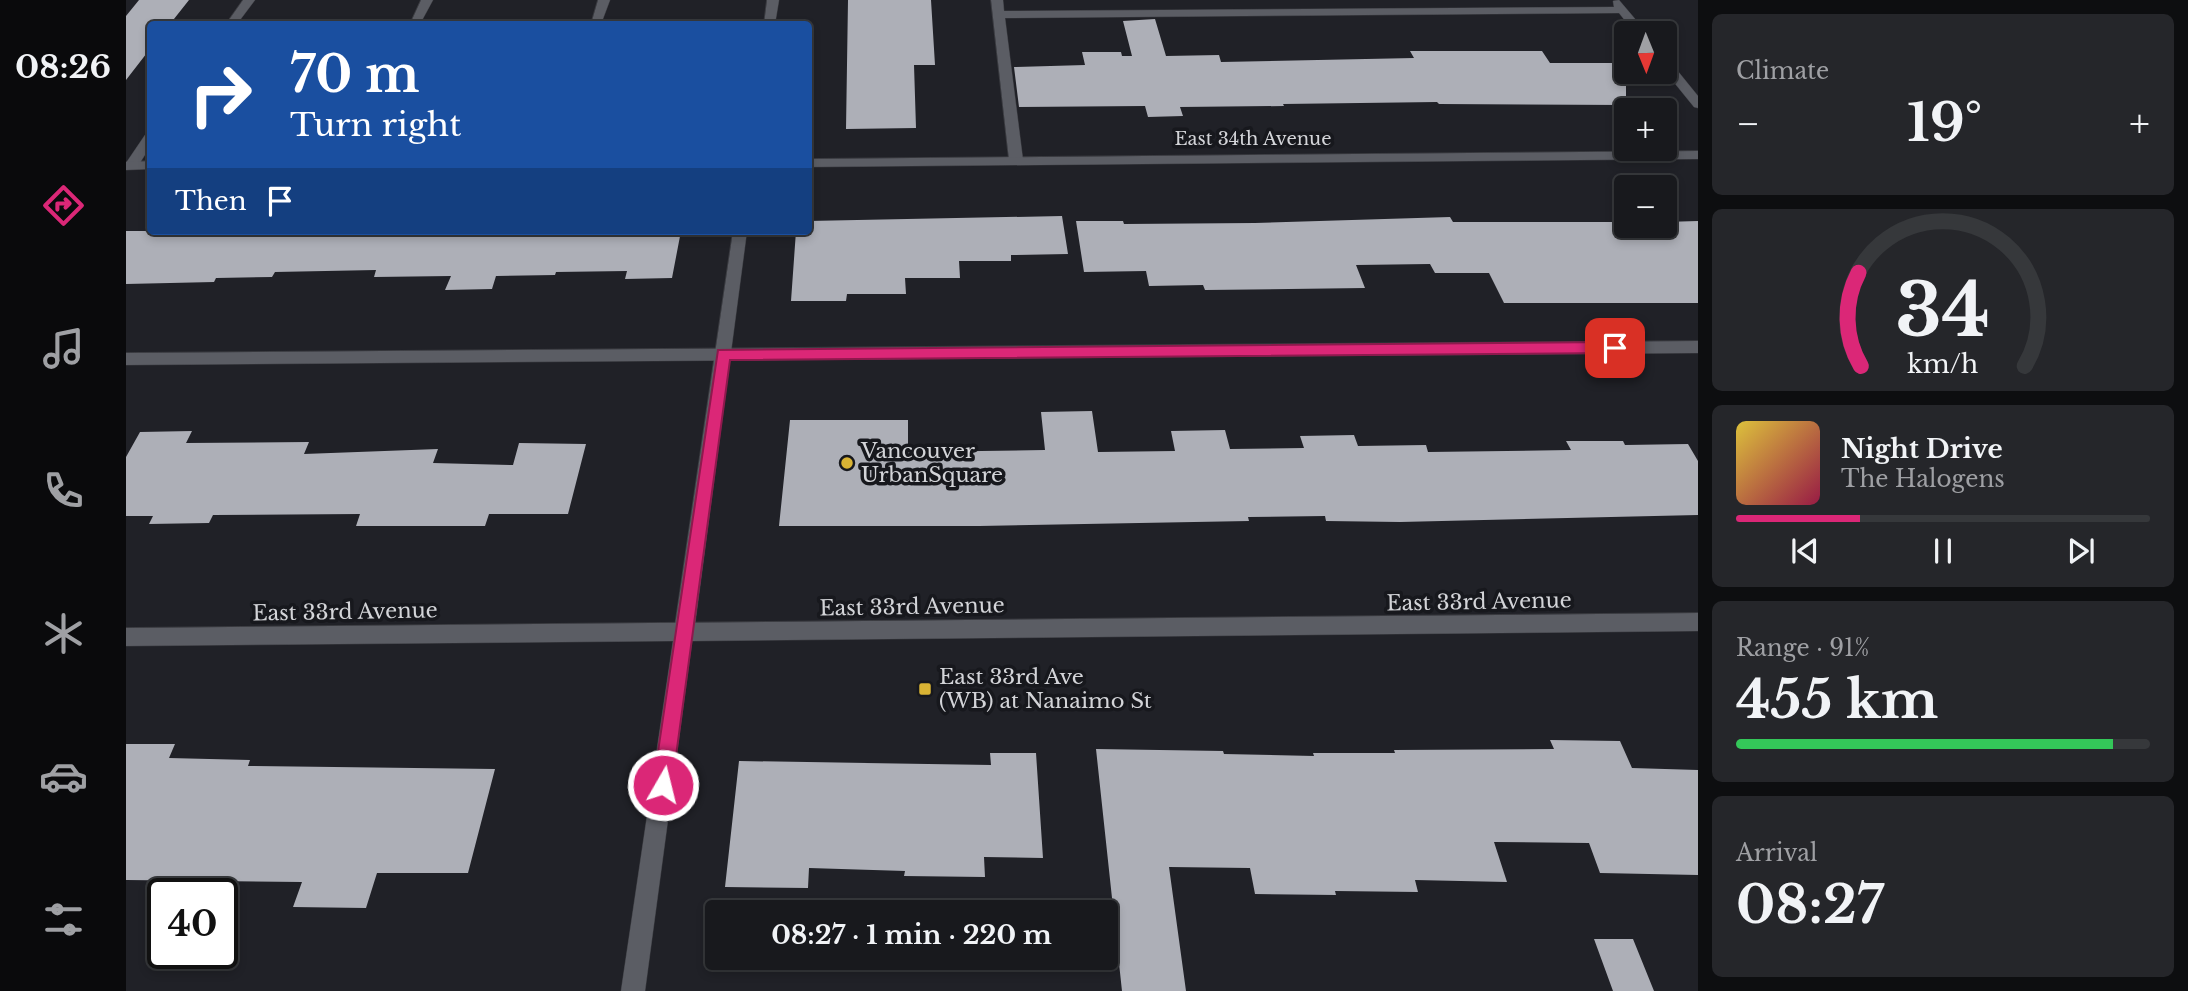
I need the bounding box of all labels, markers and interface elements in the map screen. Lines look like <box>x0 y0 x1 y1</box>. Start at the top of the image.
north arrow <box>1614 21 1676 84</box>
map controls <box>1614 21 1677 238</box>
text: 70 m <box>290 44 420 105</box>
text: 08:26 <box>15 47 111 87</box>
icon: right <box>175 49 266 140</box>
text: Climate <box>1736 57 1829 85</box>
text: 19° <box>1907 91 1982 155</box>
button: + <box>1614 98 1677 161</box>
text: − <box>1736 100 1760 147</box>
text: + <box>2129 100 2150 147</box>
text: Turn right <box>290 105 461 145</box>
street label: East 34th Avenue <box>1175 128 1331 150</box>
button: − <box>1614 175 1677 238</box>
icon: directions <box>39 181 88 230</box>
icon: arrive <box>261 182 299 220</box>
text: Then <box>175 185 247 217</box>
text: 34 <box>1896 266 1990 357</box>
pin <box>1585 318 1645 378</box>
icon: music <box>39 324 88 373</box>
icon: arrive <box>1596 329 1634 367</box>
text: km/h <box>1908 349 1978 380</box>
text: Night Drive <box>1841 433 2003 465</box>
place label: Vancouver UrbanSquare <box>860 438 1003 488</box>
marker: Vancouver UrbanSquare <box>839 455 855 471</box>
text: The Halogens <box>1841 465 2005 493</box>
icon: phone <box>39 466 88 515</box>
icon: previous <box>1786 532 1824 570</box>
icon: pause <box>1924 532 1962 570</box>
icon: next <box>2062 532 2100 570</box>
street label: East 33rd Avenue <box>1386 587 1572 617</box>
street label: East 33rd Avenue <box>819 592 1005 622</box>
street label: East 33rd Avenue <box>252 597 438 627</box>
icon: climate <box>39 609 88 658</box>
text: Range · 91% <box>1736 634 1870 662</box>
place label: East 33rd Ave (WB) at Nanaimo St <box>939 664 1152 714</box>
text: 455 km <box>1736 668 1938 732</box>
marker: East 33rd Ave (WB) at Nanaimo St <box>917 681 933 697</box>
position arrow <box>626 748 700 822</box>
icon: car <box>39 752 88 801</box>
text: Arrival <box>1736 839 1817 867</box>
text: 08:27 <box>1736 873 1884 937</box>
speed limit sign: 40 <box>147 878 238 969</box>
icon: filters <box>39 895 88 944</box>
text: 08:27 · 1 min · 220 m <box>771 919 1052 951</box>

